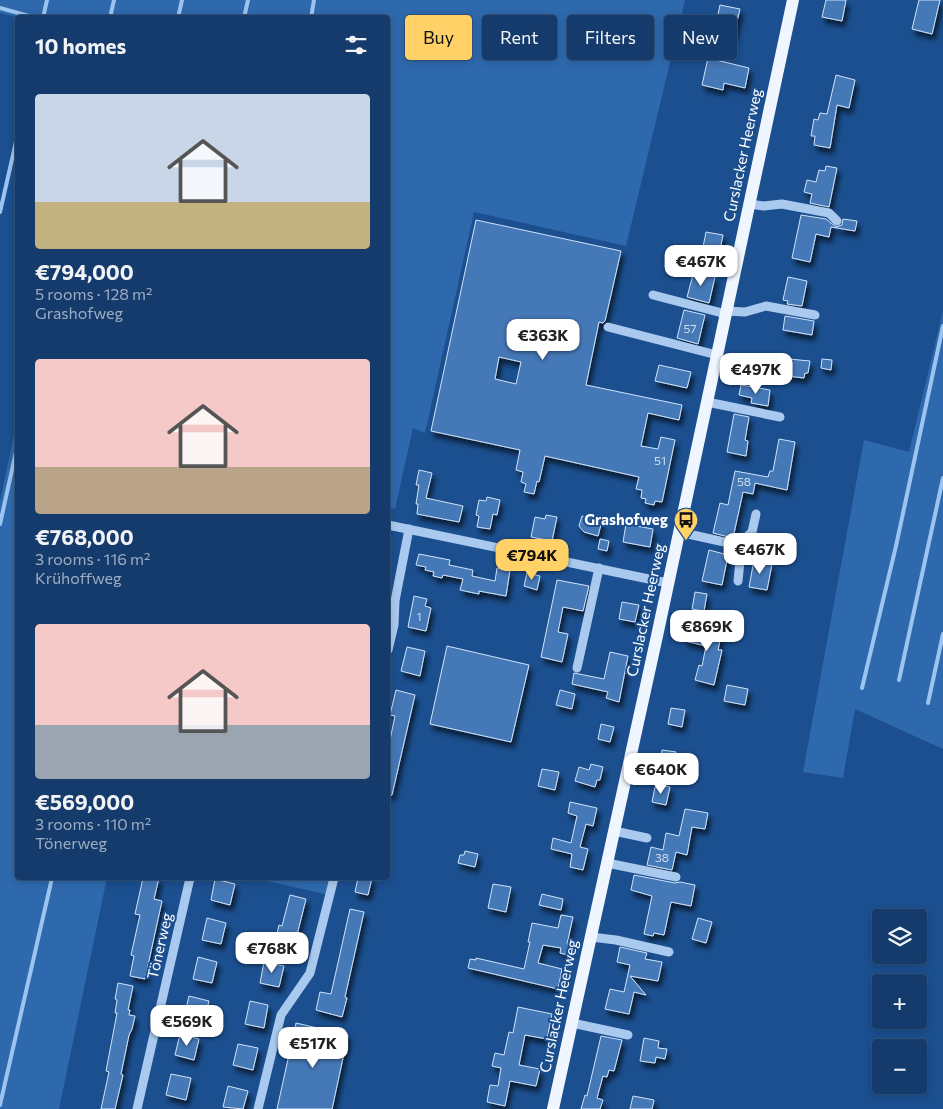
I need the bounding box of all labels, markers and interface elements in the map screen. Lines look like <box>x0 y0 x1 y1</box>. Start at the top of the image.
chip: Buy <box>405 15 472 60</box>
chip: Rent <box>482 15 557 60</box>
chip: Filters <box>567 15 654 60</box>
chip: New <box>664 15 737 60</box>
icon: filters <box>342 31 370 59</box>
text: 10 homes <box>35 33 126 58</box>
street label: Curslacker Heerweg <box>719 87 765 223</box>
icon: home <box>158 126 248 216</box>
pin: €467K <box>666 244 736 287</box>
text: €467K <box>676 251 726 270</box>
text: €794,000 <box>35 259 134 284</box>
text: 5 rooms · 128 m² <box>35 284 152 303</box>
text: Grashofweg <box>35 303 123 322</box>
pin: €363K <box>508 318 578 361</box>
house number: 57 <box>683 321 697 335</box>
text: €363K <box>518 325 568 344</box>
pin: €497K <box>721 352 791 395</box>
text: €497K <box>731 359 781 378</box>
icon: home <box>158 391 248 481</box>
house number: 51 <box>654 453 666 467</box>
house number: 58 <box>737 474 751 488</box>
bus stop icon: Grashofweg <box>673 507 699 541</box>
place label: Grashofweg <box>584 510 668 528</box>
text: €768,000 <box>35 524 134 549</box>
pin: €467K <box>725 532 795 575</box>
pin: €794K <box>497 538 567 581</box>
text: €467K <box>735 539 785 558</box>
street label: Curslacker Heerweg <box>622 542 668 678</box>
text: €794K <box>507 545 557 564</box>
text: 3 rooms · 116 m² <box>35 549 150 568</box>
text: Krühoffweg <box>35 568 122 587</box>
house number: 1 <box>416 609 422 623</box>
pin: €869K <box>672 610 742 652</box>
text: €869K <box>681 616 733 635</box>
icon: home <box>158 656 248 746</box>
pin: €640K <box>626 752 696 795</box>
text: €640K <box>635 759 687 778</box>
text: €569,000 <box>35 789 134 814</box>
text: 3 rooms · 110 m² <box>35 814 151 833</box>
text: Tönerweg <box>35 833 107 852</box>
house number: 38 <box>655 850 669 864</box>
map controls <box>872 909 927 1094</box>
button: layers <box>872 909 927 964</box>
street label: Tönerweg <box>143 911 175 981</box>
pin: €768K <box>237 932 307 974</box>
text: €768K <box>247 938 297 957</box>
street label: Curslacker Heerweg <box>535 938 581 1074</box>
button: + <box>872 974 927 1029</box>
pin: €569K <box>152 1004 222 1047</box>
text: €569K <box>161 1011 213 1030</box>
pin: €517K <box>278 1026 348 1069</box>
text: €517K <box>289 1033 337 1052</box>
button: − <box>872 1039 927 1094</box>

